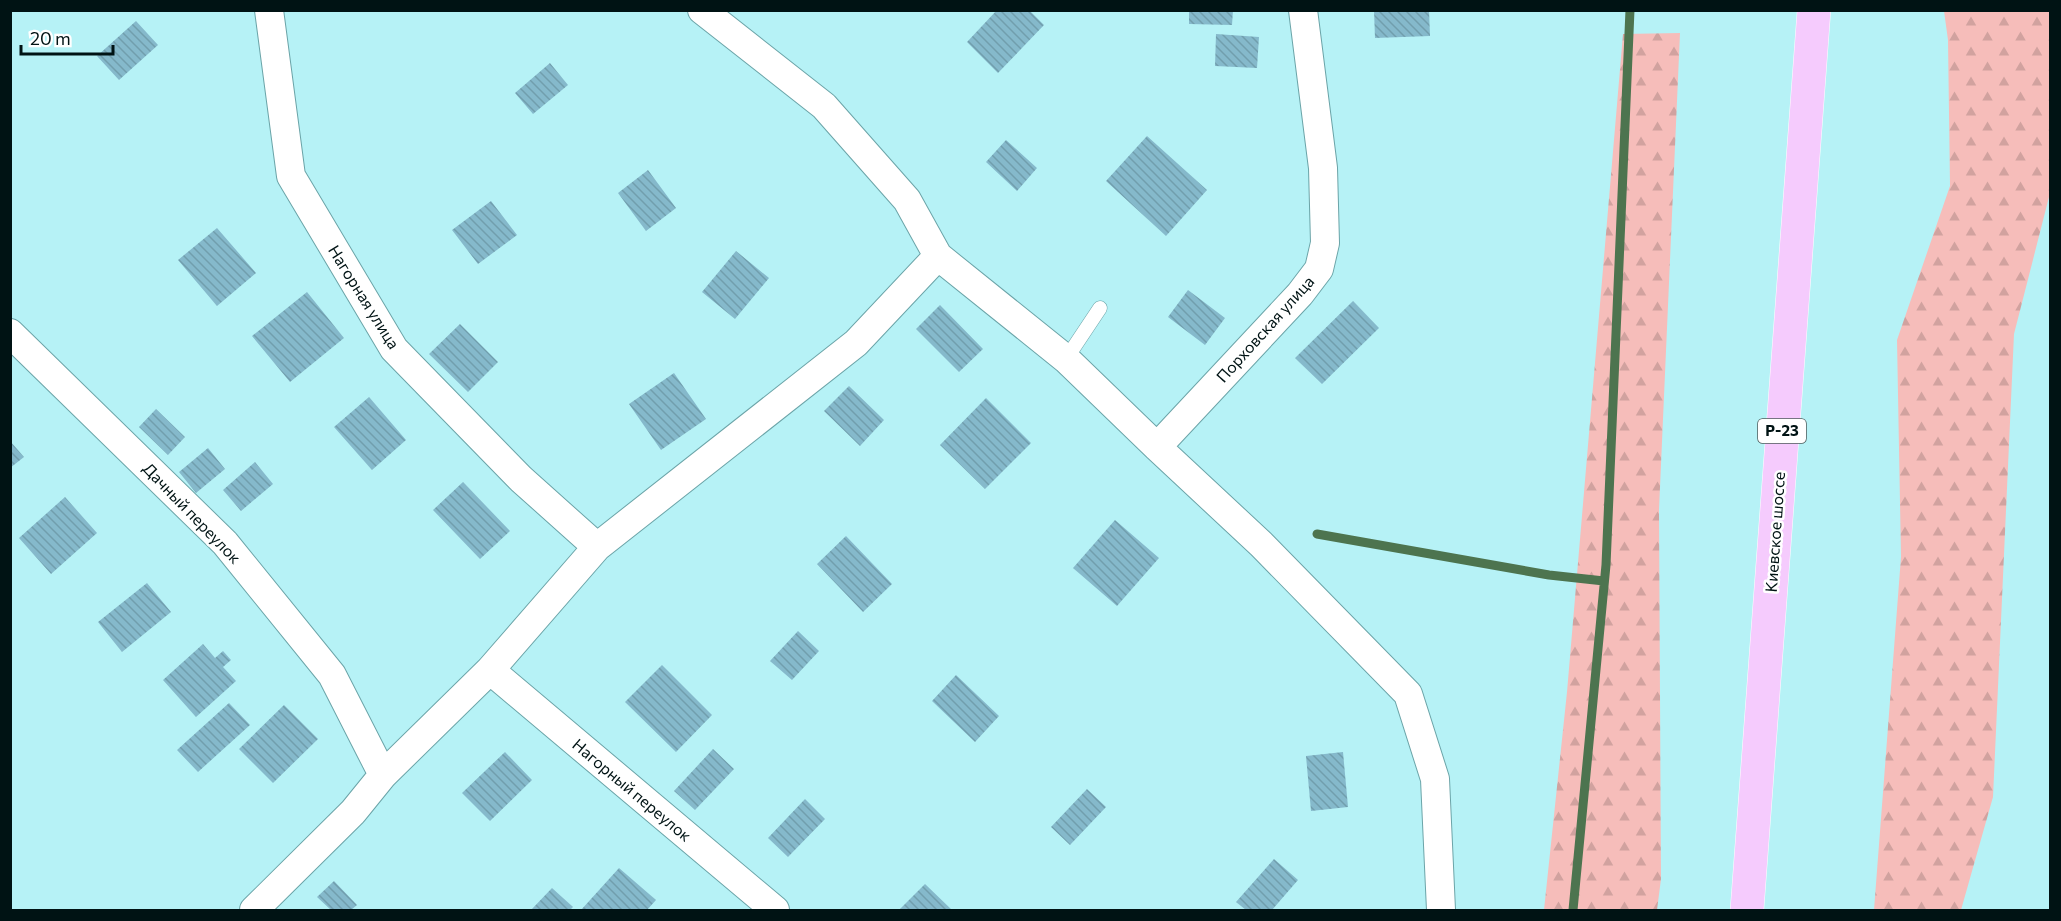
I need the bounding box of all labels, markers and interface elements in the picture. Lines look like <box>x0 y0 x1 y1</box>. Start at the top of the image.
scale bar <box>21 18 112 56</box>
text: 20 m <box>30 27 71 49</box>
street label: Нагорная улица <box>325 241 404 352</box>
street label: Порховская улица <box>1212 271 1317 386</box>
road number: Р-23 <box>1758 419 1806 443</box>
street label: Дачный переулок <box>139 458 246 567</box>
street label: Киевское шоссе <box>1761 471 1788 593</box>
street label: Нагорный переулок <box>569 734 696 845</box>

